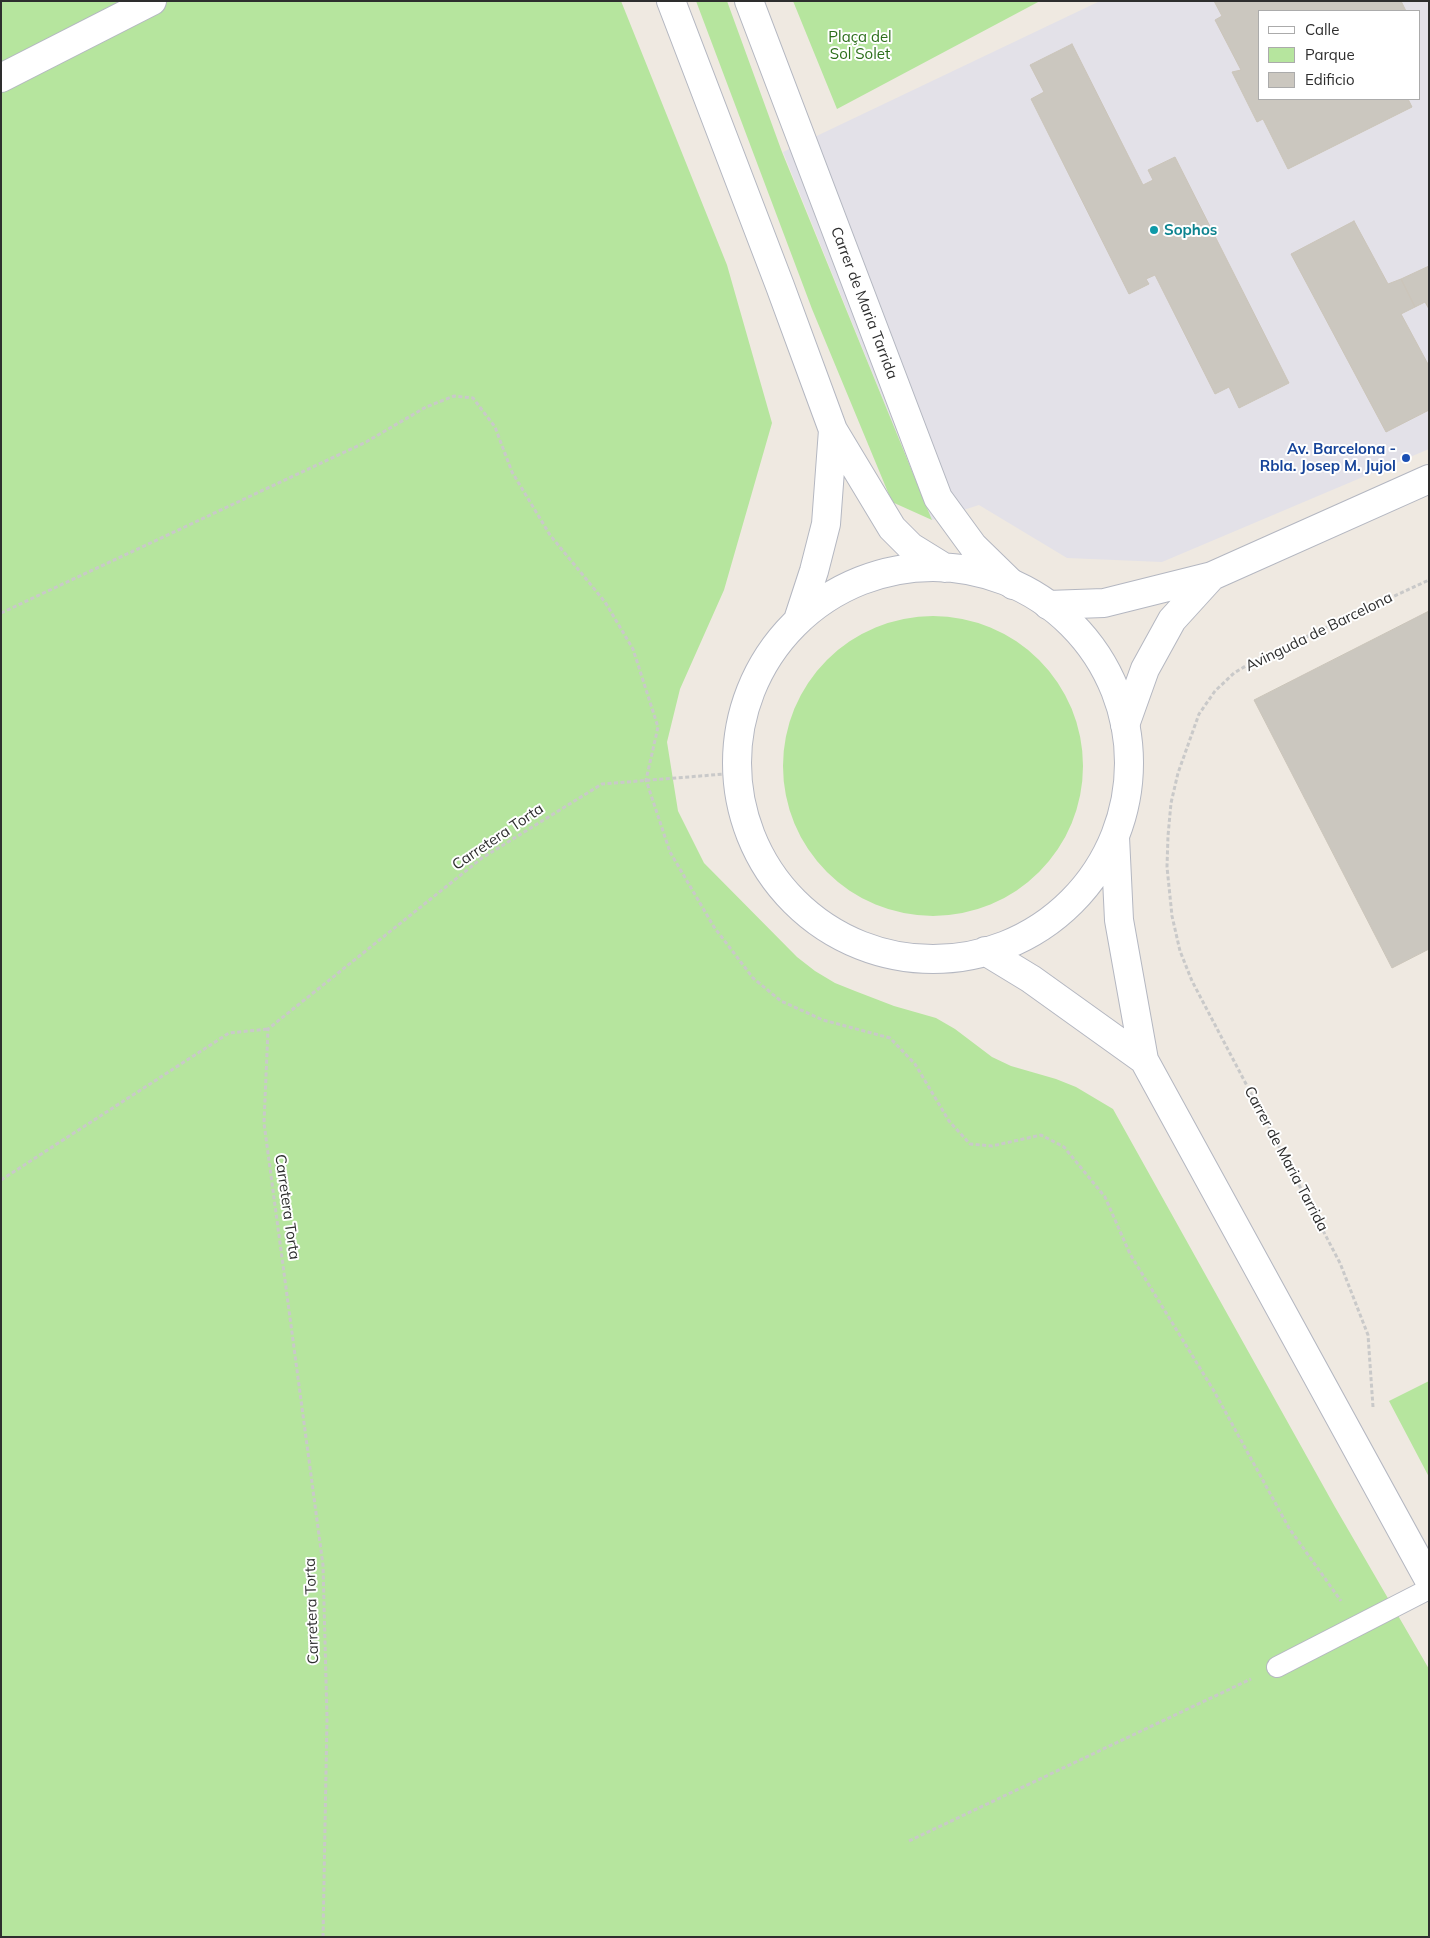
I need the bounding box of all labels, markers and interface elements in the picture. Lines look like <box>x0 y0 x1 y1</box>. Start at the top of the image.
legend <box>1258 10 1420 100</box>
text: Calle <box>1305 20 1339 39</box>
park label: Plaça del Sol Solet <box>828 28 892 63</box>
text: Parque <box>1305 45 1355 64</box>
text: Edificio <box>1305 70 1355 89</box>
place label: Sophos <box>1164 221 1217 239</box>
street label: Carrer de Maria Tarrida <box>827 224 901 382</box>
marker: Sophos <box>1148 224 1160 236</box>
place label: Av. Barcelona - Rbla. Josep M. Jujol <box>1260 440 1396 475</box>
marker: Av. Barcelona - Rbla. Josep M. Jujol <box>1400 452 1412 464</box>
street label: Avinguda de Barcelona <box>1242 589 1396 675</box>
street label: Carretera Torta <box>449 800 547 874</box>
street label: Carrer de Maria Tarrida <box>1240 1083 1332 1235</box>
street label: Carretera Torta <box>271 1153 303 1261</box>
street label: Carretera Torta <box>301 1558 323 1664</box>

